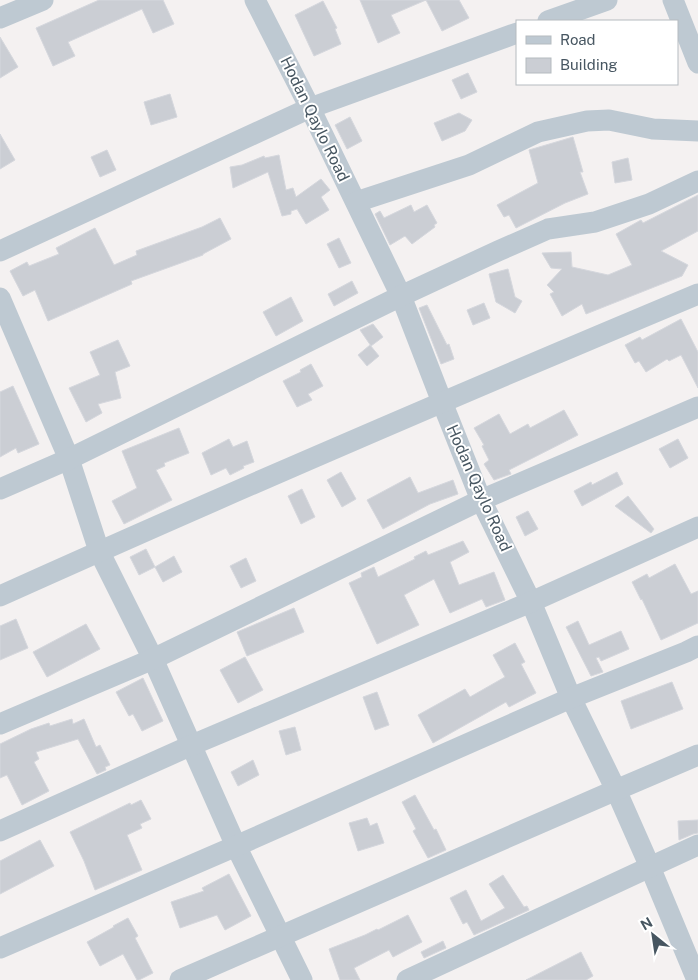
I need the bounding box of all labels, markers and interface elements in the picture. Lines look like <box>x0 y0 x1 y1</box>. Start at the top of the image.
legend <box>516 20 678 85</box>
text: Road <box>560 31 596 48</box>
street label: Hodan Qaylo Road <box>276 53 354 185</box>
text: Building <box>560 56 618 73</box>
street label: Hodan Qaylo Road <box>442 422 516 554</box>
north arrow <box>628 910 678 960</box>
text: N <box>638 914 655 933</box>

